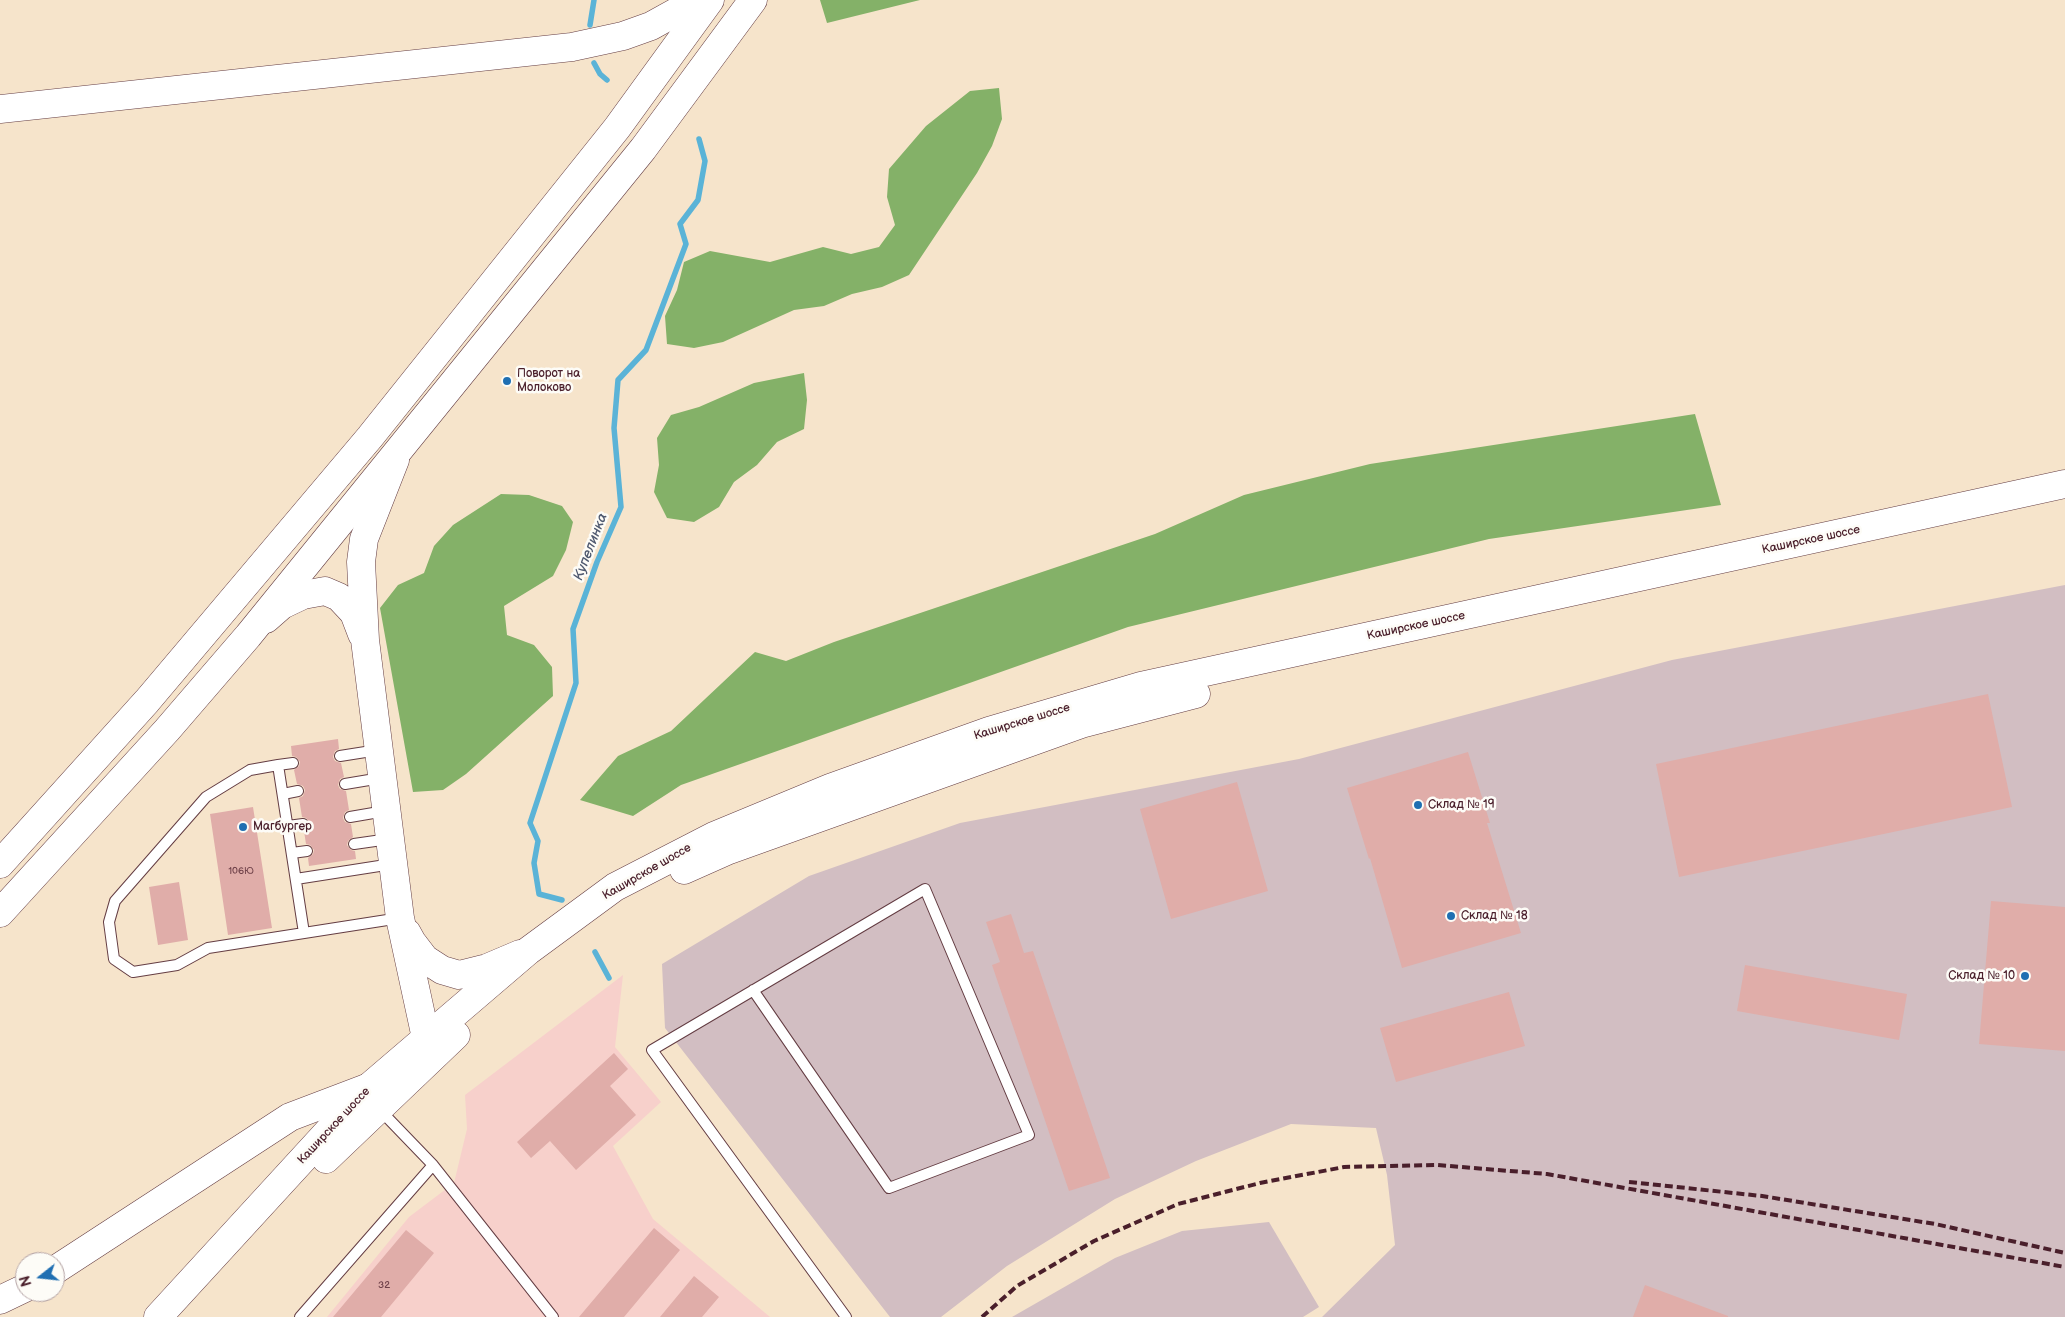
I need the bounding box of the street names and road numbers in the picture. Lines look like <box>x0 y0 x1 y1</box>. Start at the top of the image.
street label: Каширское шоссе <box>1761 523 1861 557</box>
street label: Каширское шоссе <box>1366 609 1466 643</box>
street label: Каширское шоссе <box>972 701 1072 743</box>
street label: Каширское шоссе <box>600 841 694 903</box>
street label: Каширское шоссе <box>295 1085 373 1167</box>

